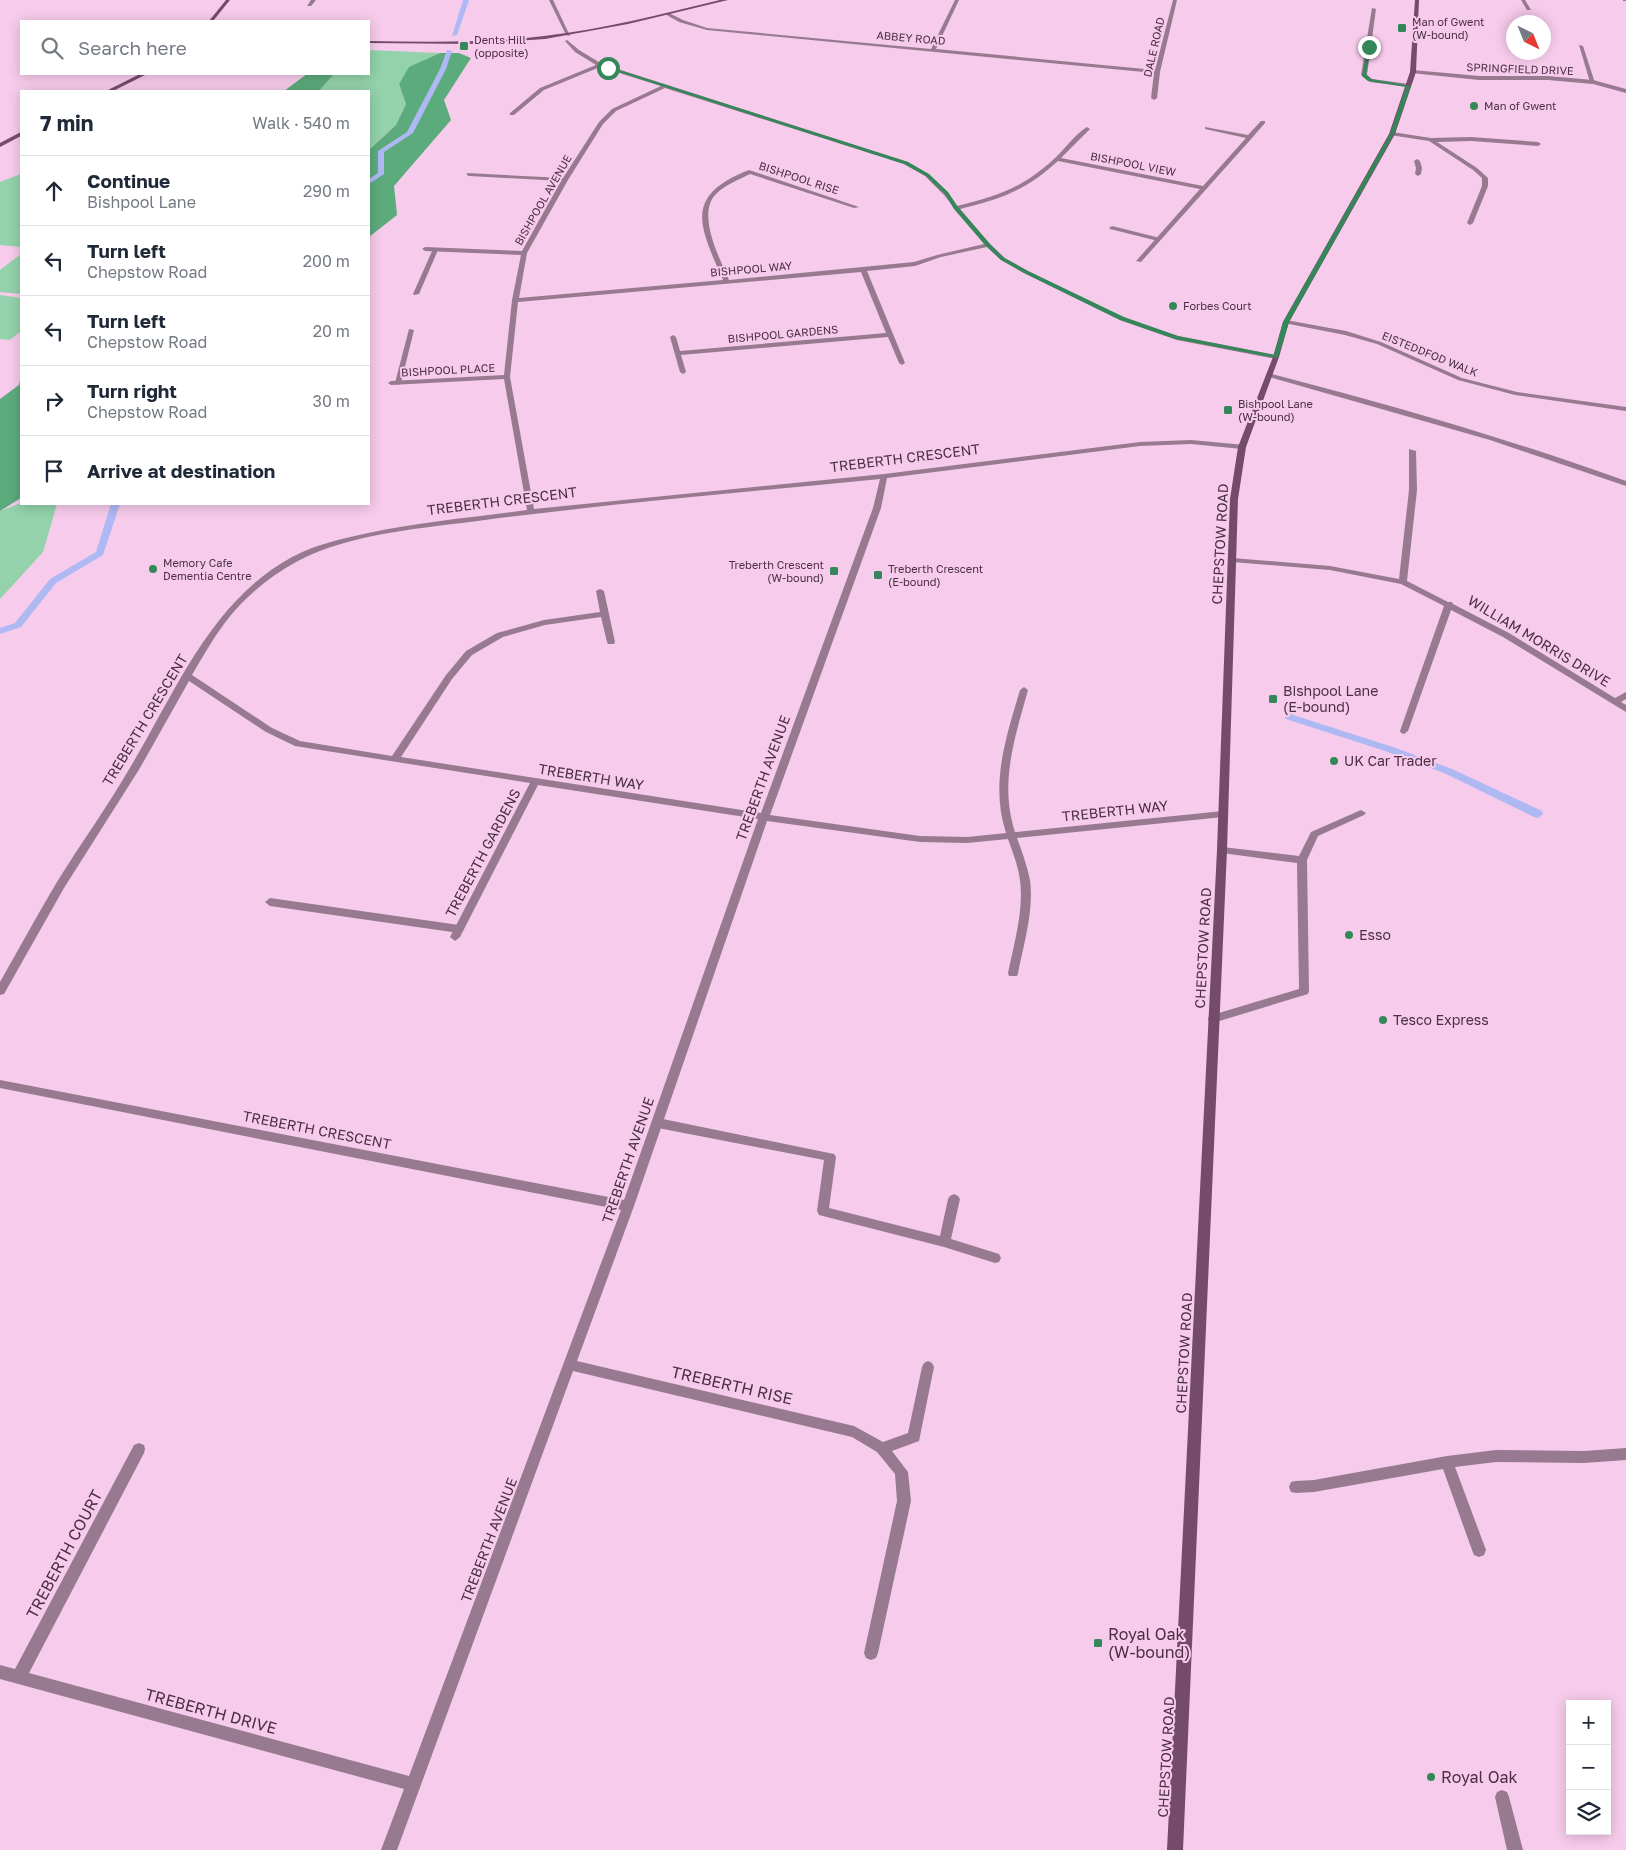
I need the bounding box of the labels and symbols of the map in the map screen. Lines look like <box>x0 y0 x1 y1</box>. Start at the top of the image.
street label: DALE ROAD <box>1140 15 1167 78</box>
place label: Man of Gwent (W-bound) <box>1412 15 1484 41</box>
north arrow <box>1506 15 1551 60</box>
marker: Man of Gwent (W-bound) <box>1396 22 1408 34</box>
street label: ABBEY ROAD <box>876 28 946 47</box>
place label: Dents Hill (opposite) <box>474 33 529 59</box>
route end <box>1358 36 1381 59</box>
marker: Dents Hill (opposite) <box>458 40 470 52</box>
route start <box>597 57 620 80</box>
street label: SPRINGFIELD DRIVE <box>1466 60 1574 77</box>
place label: Man of Gwent <box>1484 99 1556 112</box>
marker: Man of Gwent <box>1468 100 1480 112</box>
street label: BISHPOOL VIEW <box>1089 149 1177 178</box>
street label: BISHPOOL AVENUE <box>511 152 574 247</box>
street label: BISHPOOL RISE <box>757 158 841 197</box>
street label: BISHPOOL WAY <box>710 258 792 279</box>
place label: Forbes Court <box>1183 299 1252 312</box>
marker: Forbes Court <box>1167 300 1179 312</box>
street label: BISHPOOL GARDENS <box>727 322 839 345</box>
street label: EISTEDDFOD WALK <box>1380 328 1480 379</box>
street label: BISHPOOL PLACE <box>401 361 495 378</box>
place label: Bishpool Lane (W-bound) <box>1238 397 1313 423</box>
marker: Bishpool Lane (W-bound) <box>1222 404 1234 416</box>
street label: TREBERTH CRESCENT <box>829 440 981 475</box>
street label: TREBERTH CRESCENT <box>426 483 578 518</box>
street label: CHEPSTOW ROAD <box>1208 483 1231 605</box>
place label: Memory Cafe Dementia Centre <box>163 556 252 582</box>
place label: Treberth Crescent (W-bound) <box>729 558 824 584</box>
place label: Treberth Crescent (E-bound) <box>888 562 983 588</box>
marker: Memory Cafe Dementia Centre <box>147 563 159 575</box>
marker: Treberth Crescent (W-bound) <box>828 565 840 577</box>
marker: Treberth Crescent (E-bound) <box>872 569 884 581</box>
street label: WILLIAM MORRIS DRIVE <box>1465 591 1614 690</box>
street label: TREBERTH CRESCENT <box>98 650 191 789</box>
place label: Bishpool Lane (E-bound) <box>1283 682 1378 715</box>
marker: Bishpool Lane (E-bound) <box>1267 693 1279 705</box>
street label: TREBERTH AVENUE <box>732 713 793 843</box>
place label: UK Car Trader <box>1344 752 1437 769</box>
marker: UK Car Trader <box>1328 755 1340 767</box>
street label: TREBERTH WAY <box>537 760 645 793</box>
street label: TREBERTH GARDENS <box>441 785 524 920</box>
street label: TREBERTH WAY <box>1061 796 1169 825</box>
street label: CHEPSTOW ROAD <box>1191 887 1214 1009</box>
place label: Esso <box>1359 926 1391 943</box>
marker: Esso <box>1343 929 1355 941</box>
place label: Tesco Express <box>1393 1011 1489 1028</box>
marker: Tesco Express <box>1377 1014 1389 1026</box>
street label: TREBERTH AVENUE <box>598 1095 657 1225</box>
street label: TREBERTH CRESCENT <box>241 1107 393 1152</box>
street label: CHEPSTOW ROAD <box>1172 1292 1195 1414</box>
street label: TREBERTH RISE <box>669 1361 795 1409</box>
street label: TREBERTH AVENUE <box>457 1475 520 1605</box>
street label: TREBERTH COURT <box>22 1486 106 1622</box>
place label: Royal Oak (W-bound) <box>1108 1624 1190 1662</box>
marker: Royal Oak (W-bound) <box>1092 1637 1104 1649</box>
street label: TREBERTH DRIVE <box>143 1684 279 1738</box>
street label: CHEPSTOW ROAD <box>1154 1696 1177 1818</box>
place label: Royal Oak <box>1441 1767 1518 1787</box>
marker: Royal Oak <box>1425 1771 1437 1783</box>

